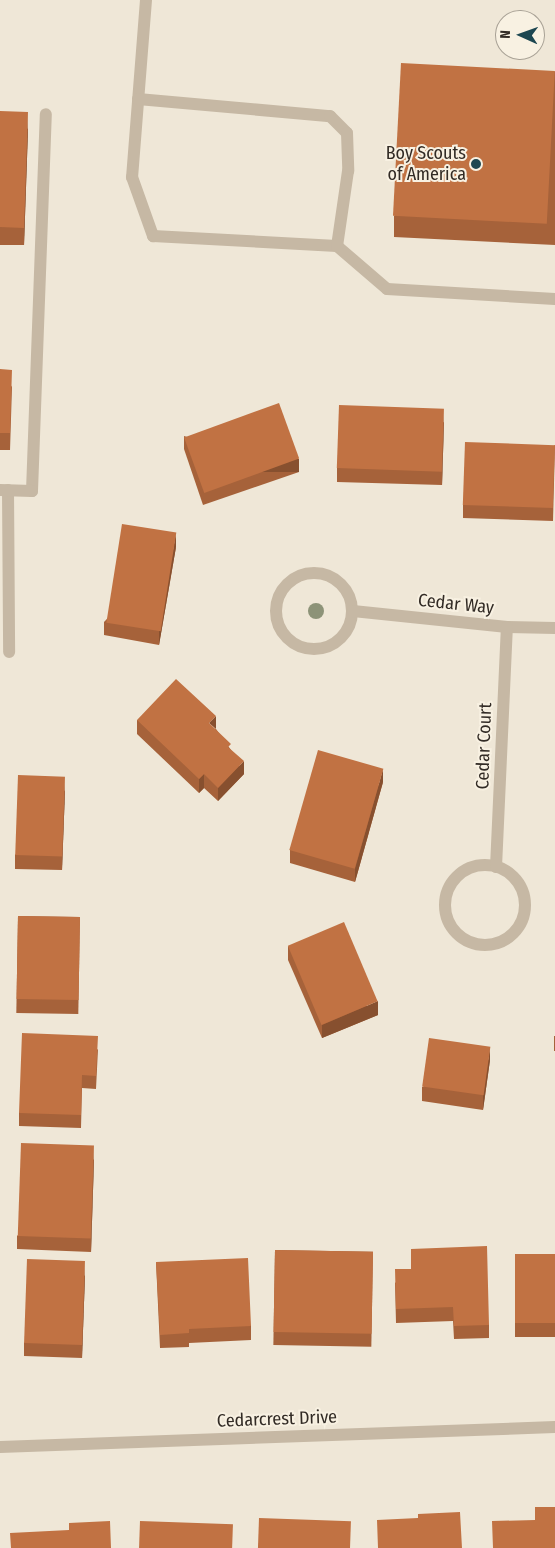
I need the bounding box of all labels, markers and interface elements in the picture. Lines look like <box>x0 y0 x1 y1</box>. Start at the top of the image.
north arrow <box>495 10 545 60</box>
text: N <box>497 30 514 39</box>
place label: Boy Scouts of America <box>386 143 466 186</box>
marker: Boy Scouts of America <box>470 158 482 170</box>
street label: Cedar Way <box>417 589 495 619</box>
street label: Cedar Court <box>472 702 496 790</box>
street label: Cedarcrest Drive <box>217 1406 337 1432</box>

